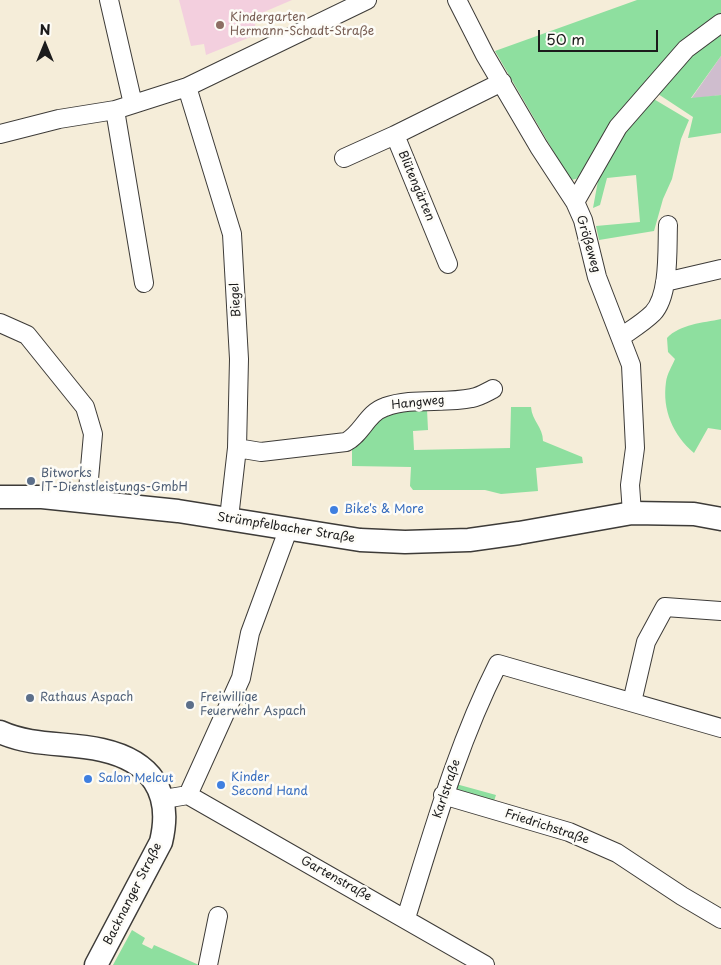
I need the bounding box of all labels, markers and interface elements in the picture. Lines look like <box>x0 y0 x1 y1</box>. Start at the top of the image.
place label: Kindergarten Hermann-Schadt-Straße <box>230 11 374 39</box>
text: N <box>39 19 51 40</box>
marker: Kindergarten Hermann-Schadt-Straße <box>214 19 226 31</box>
north arrow <box>20 20 70 70</box>
scale bar <box>541 20 661 52</box>
text: 50 m <box>546 27 585 50</box>
street label: Blütengärten <box>395 149 437 223</box>
street label: Größeweg <box>573 214 603 274</box>
street label: Biegel <box>228 282 244 318</box>
street label: Hangweg <box>391 393 445 413</box>
place label: Bitworks IT-Dienstleistungs-GmbH <box>41 467 188 495</box>
marker: Bitworks IT-Dienstleistungs-GmbH <box>25 475 37 487</box>
place label: Bike's & More <box>344 503 424 517</box>
marker: Bike's & More <box>328 504 340 516</box>
street label: Strümpfelbacher Straße <box>216 510 356 546</box>
place label: Rathaus Aspach <box>40 691 133 705</box>
place label: Freiwillige Feuerwehr Aspach <box>200 691 306 719</box>
marker: Rathaus Aspach <box>24 692 36 704</box>
marker: Freiwillige Feuerwehr Aspach <box>184 699 196 711</box>
street label: Karlstraße <box>430 758 464 820</box>
place label: Kinder Second Hand <box>231 771 308 799</box>
place label: Salon Melcut <box>98 772 173 786</box>
marker: Salon Melcut <box>82 773 94 785</box>
marker: Kinder Second Hand <box>215 779 227 791</box>
street label: Friedrichstraße <box>503 807 591 847</box>
street label: Backnanger Straße <box>101 841 165 947</box>
street label: Gartenstraße <box>298 854 374 904</box>

